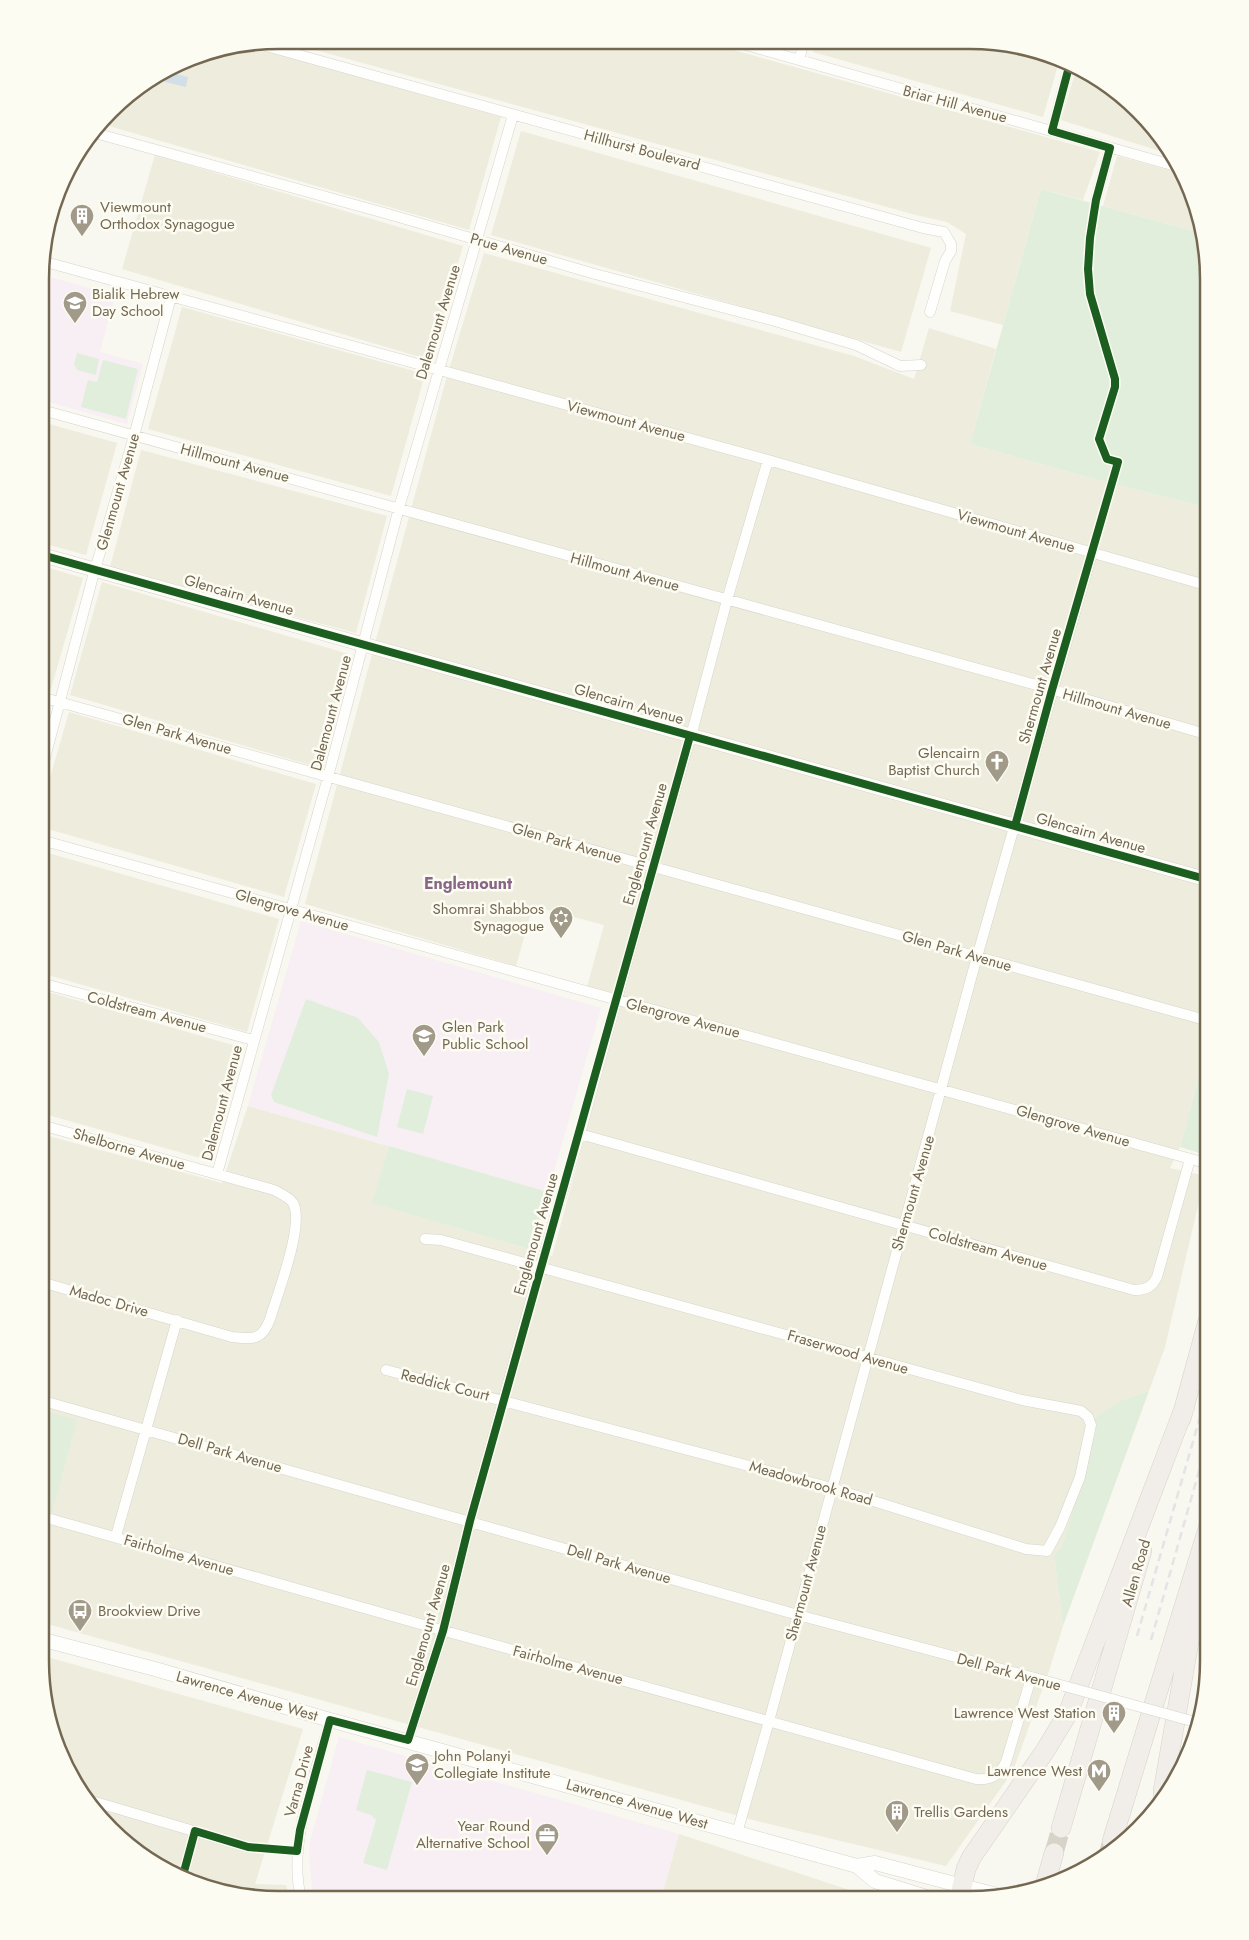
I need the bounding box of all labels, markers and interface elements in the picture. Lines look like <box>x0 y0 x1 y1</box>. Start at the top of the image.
street label: Briar Hill Avenue <box>900 80 1010 129</box>
street label: Hillhurst Boulevard <box>581 124 703 176</box>
place label: Viewmount Orthodox Synagogue <box>100 196 235 235</box>
building icon: Viewmount Orthodox Synagogue <box>69 203 95 237</box>
street label: Prue Avenue <box>468 227 551 271</box>
street label: Dalemount Avenue <box>410 262 466 382</box>
place label: Bialik Hebrew Day School <box>92 283 180 322</box>
school or university icon: Bialik Hebrew Day School <box>62 290 88 324</box>
street label: Viewmount Avenue <box>564 395 688 447</box>
street label: Glenmount Avenue <box>91 430 145 553</box>
street label: Hillmount Avenue <box>178 438 292 488</box>
street label: Viewmount Avenue <box>954 504 1078 558</box>
street label: Hillmount Avenue <box>568 547 682 597</box>
street label: Glencairn Avenue <box>182 569 297 621</box>
street label: Shermount Avenue <box>1013 625 1067 746</box>
street label: Dalemount Avenue <box>305 652 357 773</box>
street label: Glencairn Avenue <box>572 678 687 730</box>
street label: Hillmount Avenue <box>1060 683 1174 735</box>
street label: Glen Park Avenue <box>120 708 235 760</box>
place label: Glencairn Baptist Church <box>888 742 980 781</box>
church icon: Glencairn Baptist Church <box>984 749 1010 783</box>
street label: Englemount Avenue <box>617 780 673 908</box>
street label: Glencairn Avenue <box>1034 807 1149 859</box>
street label: Glen Park Avenue <box>510 817 625 869</box>
district label: Englemount <box>424 872 513 895</box>
street label: Glengrove Avenue <box>233 883 352 937</box>
place label: Shomrai Shabbos Synagogue <box>433 898 544 937</box>
synagogue icon: Shomrai Shabbos Synagogue <box>548 905 574 939</box>
street label: Glen Park Avenue <box>900 925 1015 977</box>
street label: Coldstream Avenue <box>85 985 209 1039</box>
street label: Glengrove Avenue <box>623 992 743 1044</box>
place label: Glen Park Public School <box>442 1016 528 1055</box>
school or university icon: Glen Park Public School <box>411 1023 437 1057</box>
street label: Dalemount Avenue <box>196 1042 248 1163</box>
street label: Glengrove Avenue <box>1014 1099 1133 1153</box>
street label: Shelborne Avenue <box>70 1122 188 1176</box>
street label: Shermount Avenue <box>886 1132 940 1253</box>
street label: Englemount Avenue <box>508 1170 564 1298</box>
street label: Coldstream Avenue <box>926 1221 1050 1277</box>
street label: Madoc Drive <box>67 1279 151 1323</box>
street label: Fraserwood Avenue <box>785 1324 911 1380</box>
street label: Reddick Court <box>398 1363 492 1407</box>
street label: Dell Park Avenue <box>175 1428 285 1478</box>
street label: Meadowbrook Road <box>747 1455 875 1511</box>
street label: Shermount Avenue <box>780 1522 832 1644</box>
street label: Fairholme Avenue <box>121 1529 237 1581</box>
street label: Allen Road <box>1116 1537 1156 1609</box>
street label: Dell Park Avenue <box>564 1539 674 1589</box>
street label: Englemount Avenue <box>400 1561 456 1689</box>
bus stop icon: Brookview Drive <box>67 1598 93 1632</box>
place label: Brookview Drive <box>98 1600 201 1622</box>
street label: Fairholme Avenue <box>510 1640 626 1690</box>
street label: Dell Park Avenue <box>954 1647 1064 1697</box>
street label: Lawrence Avenue West <box>174 1665 321 1727</box>
building icon: Lawrence West Station <box>1101 1700 1127 1734</box>
place label: Lawrence West Station <box>954 1702 1096 1724</box>
street label: Varna Drive <box>279 1742 319 1819</box>
place label: John Polanyi Collegiate Institute <box>432 1745 551 1784</box>
school or university icon: John Polanyi Collegiate Institute <box>404 1752 430 1786</box>
metro station icon: Lawrence West <box>1086 1758 1112 1792</box>
place label: Lawrence West <box>987 1760 1082 1782</box>
street label: Lawrence Avenue West <box>564 1773 711 1835</box>
building icon: Trellis Gardens <box>884 1799 910 1833</box>
place label: Trellis Gardens <box>914 1801 1008 1823</box>
place label: Year Round Alternative School <box>416 1815 530 1854</box>
office icon: Year Round Alternative School <box>534 1822 560 1856</box>

